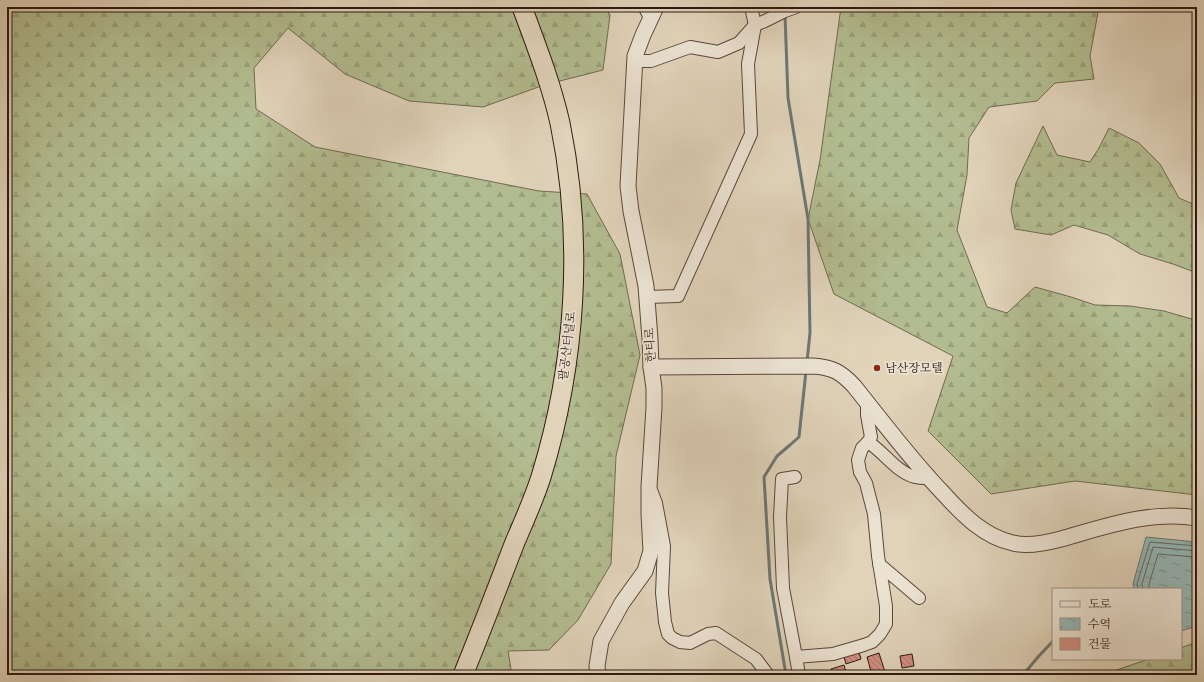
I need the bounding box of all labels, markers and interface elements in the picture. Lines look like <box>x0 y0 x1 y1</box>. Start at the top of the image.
street label: 팔공산터널로 <box>555 310 579 381</box>
street label: 한티로 <box>641 327 659 363</box>
place label: 남산장모텔 <box>885 360 943 376</box>
marker: 남산장모텔 <box>872 363 882 373</box>
legend <box>1052 588 1182 660</box>
text: 도로 <box>1088 596 1112 612</box>
text: 수역 <box>1088 616 1111 632</box>
text: 건물 <box>1088 636 1112 652</box>

